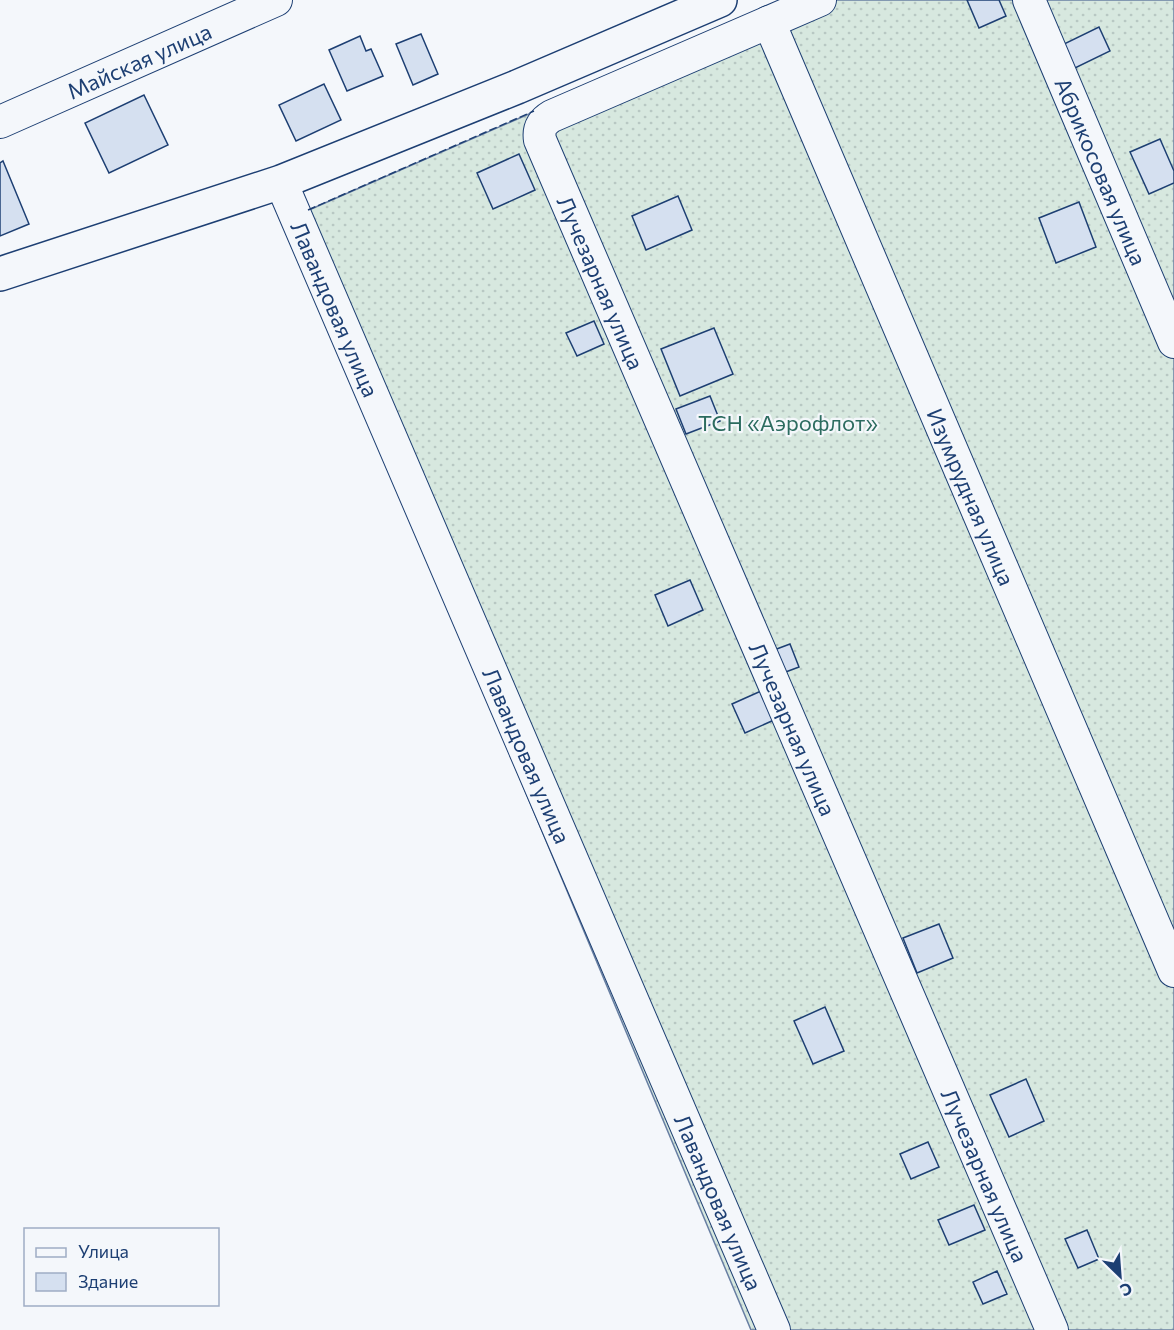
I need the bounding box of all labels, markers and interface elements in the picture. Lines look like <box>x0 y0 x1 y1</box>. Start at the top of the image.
street label: Майская улица <box>63 17 215 104</box>
street label: Абрикосовая улица <box>1050 73 1153 269</box>
street label: Лучезарная улица <box>552 192 650 373</box>
street label: Лавандовая улица <box>286 217 385 401</box>
street label: Изумрудная улица <box>922 404 1021 589</box>
park label: ТСН «Аэрофлот» <box>698 409 878 436</box>
street label: Лучезарная улица <box>744 638 843 820</box>
street label: Лавандовая улица <box>478 663 577 847</box>
street label: Лучезарная улица <box>936 1084 1035 1266</box>
street label: Лавандовая улица <box>669 1110 769 1294</box>
legend <box>24 1228 219 1306</box>
text: Улица <box>78 1240 129 1262</box>
north arrow <box>1090 1246 1150 1306</box>
text: Здание <box>78 1270 138 1292</box>
text: С <box>1118 1279 1136 1301</box>

